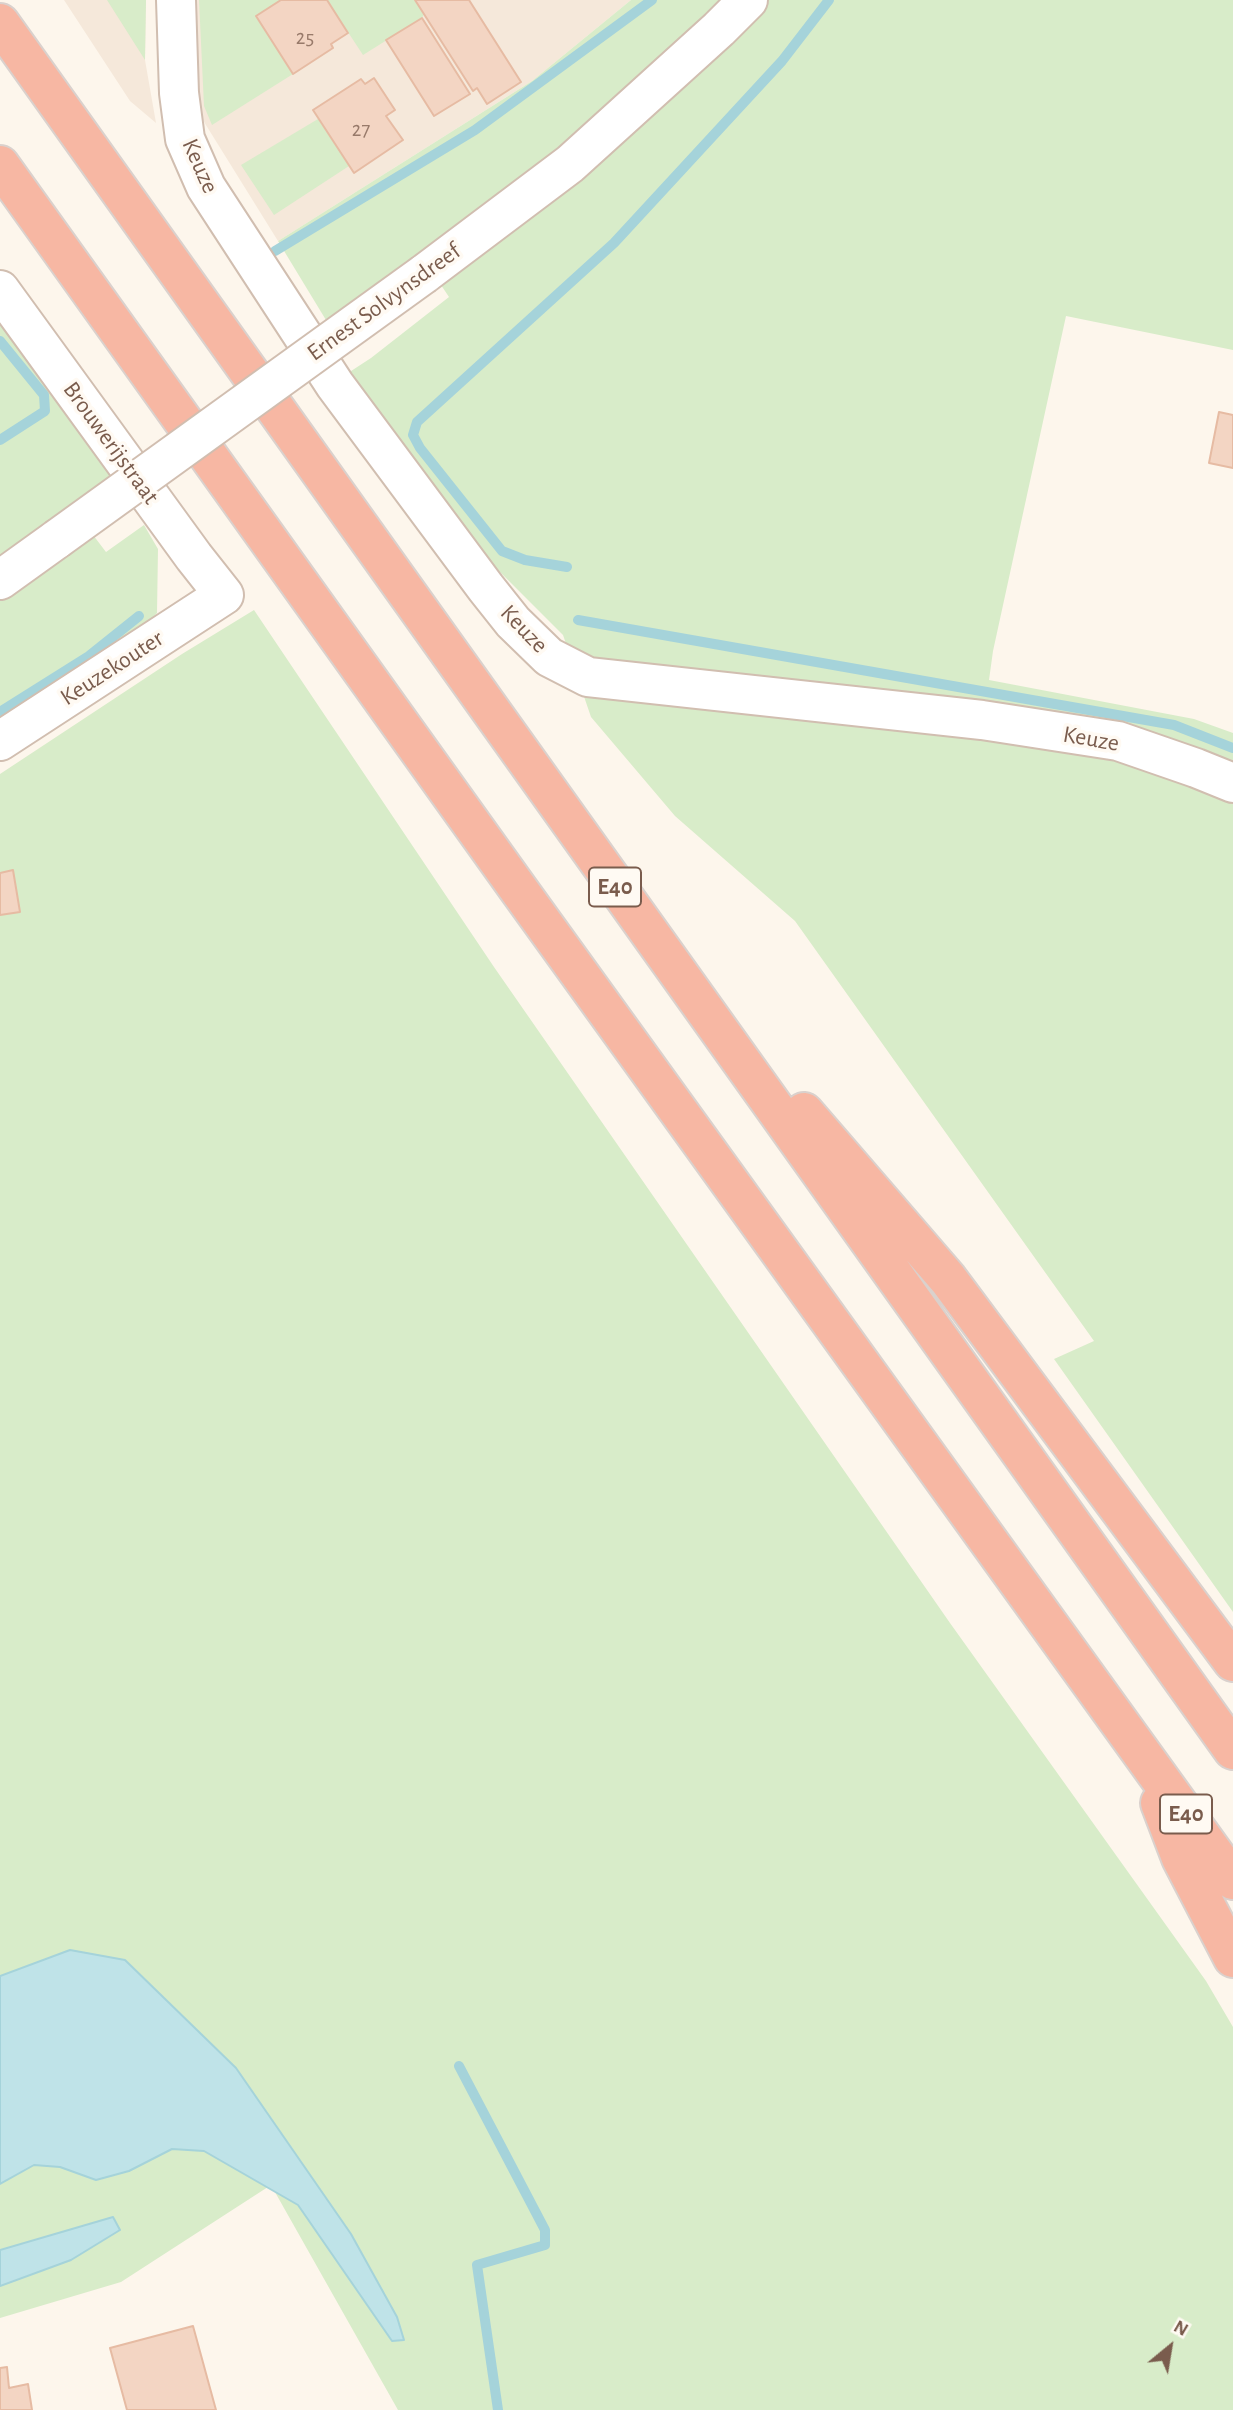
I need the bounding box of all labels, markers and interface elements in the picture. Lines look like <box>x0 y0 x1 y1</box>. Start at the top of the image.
house number: 25 <box>296 25 314 51</box>
house number: 27 <box>352 117 370 143</box>
street label: Keuze <box>175 134 225 198</box>
street label: Ernest Solvynsdreef <box>302 237 466 367</box>
street label: Brouwerijstraat <box>57 376 165 510</box>
street label: Keuze <box>494 599 554 659</box>
street label: Keuzekouter <box>55 624 169 712</box>
street label: Keuze <box>1061 720 1121 758</box>
road number: E40 <box>589 867 641 906</box>
road number: E40 <box>1160 1795 1212 1834</box>
north arrow <box>1135 2312 1205 2382</box>
text: N <box>1170 2317 1191 2340</box>

